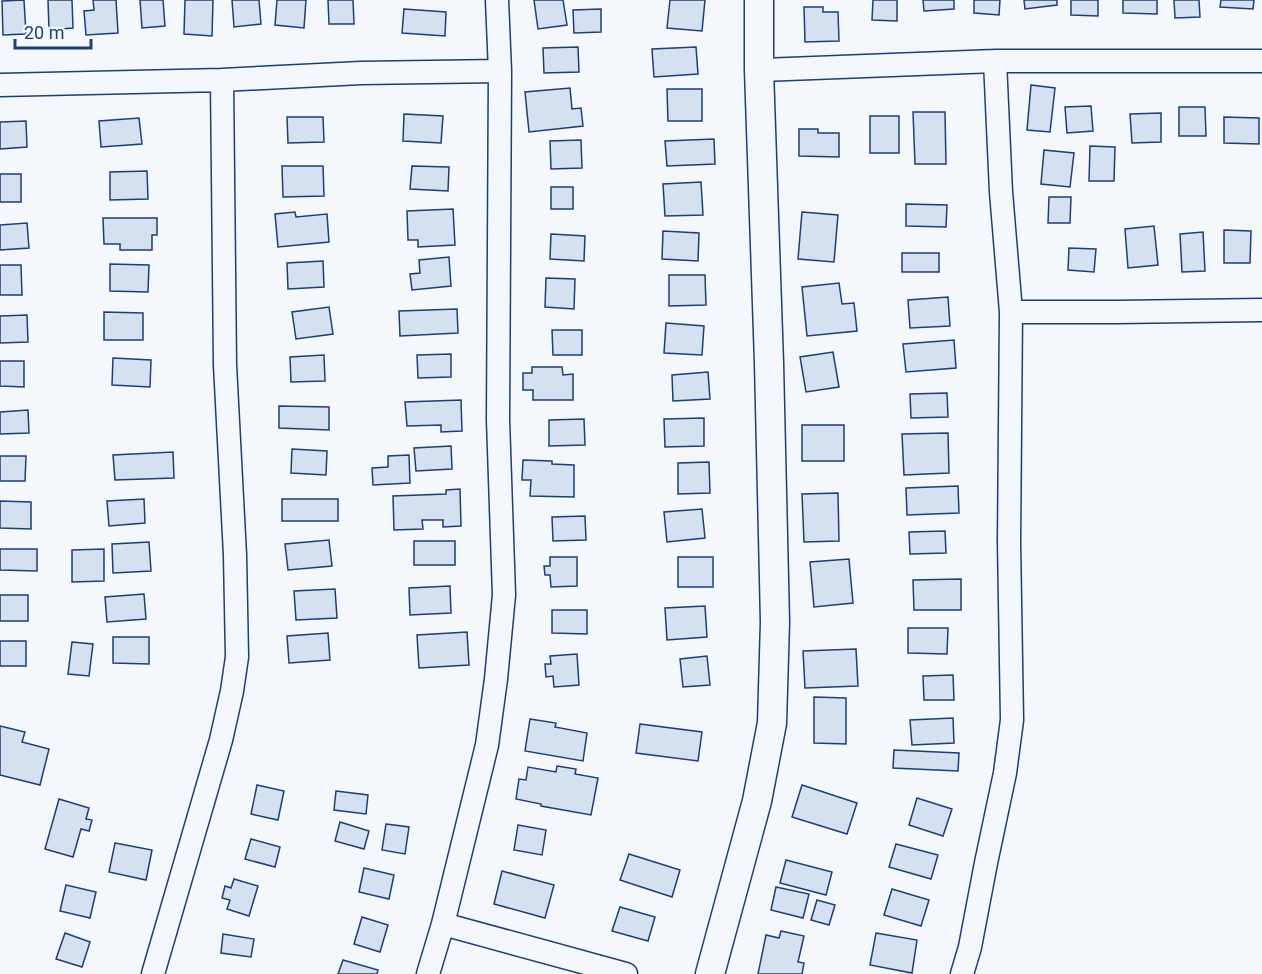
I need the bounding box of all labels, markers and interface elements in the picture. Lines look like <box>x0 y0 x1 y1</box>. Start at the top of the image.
scale bar <box>15 12 92 50</box>
text: 20 m <box>24 22 64 43</box>

